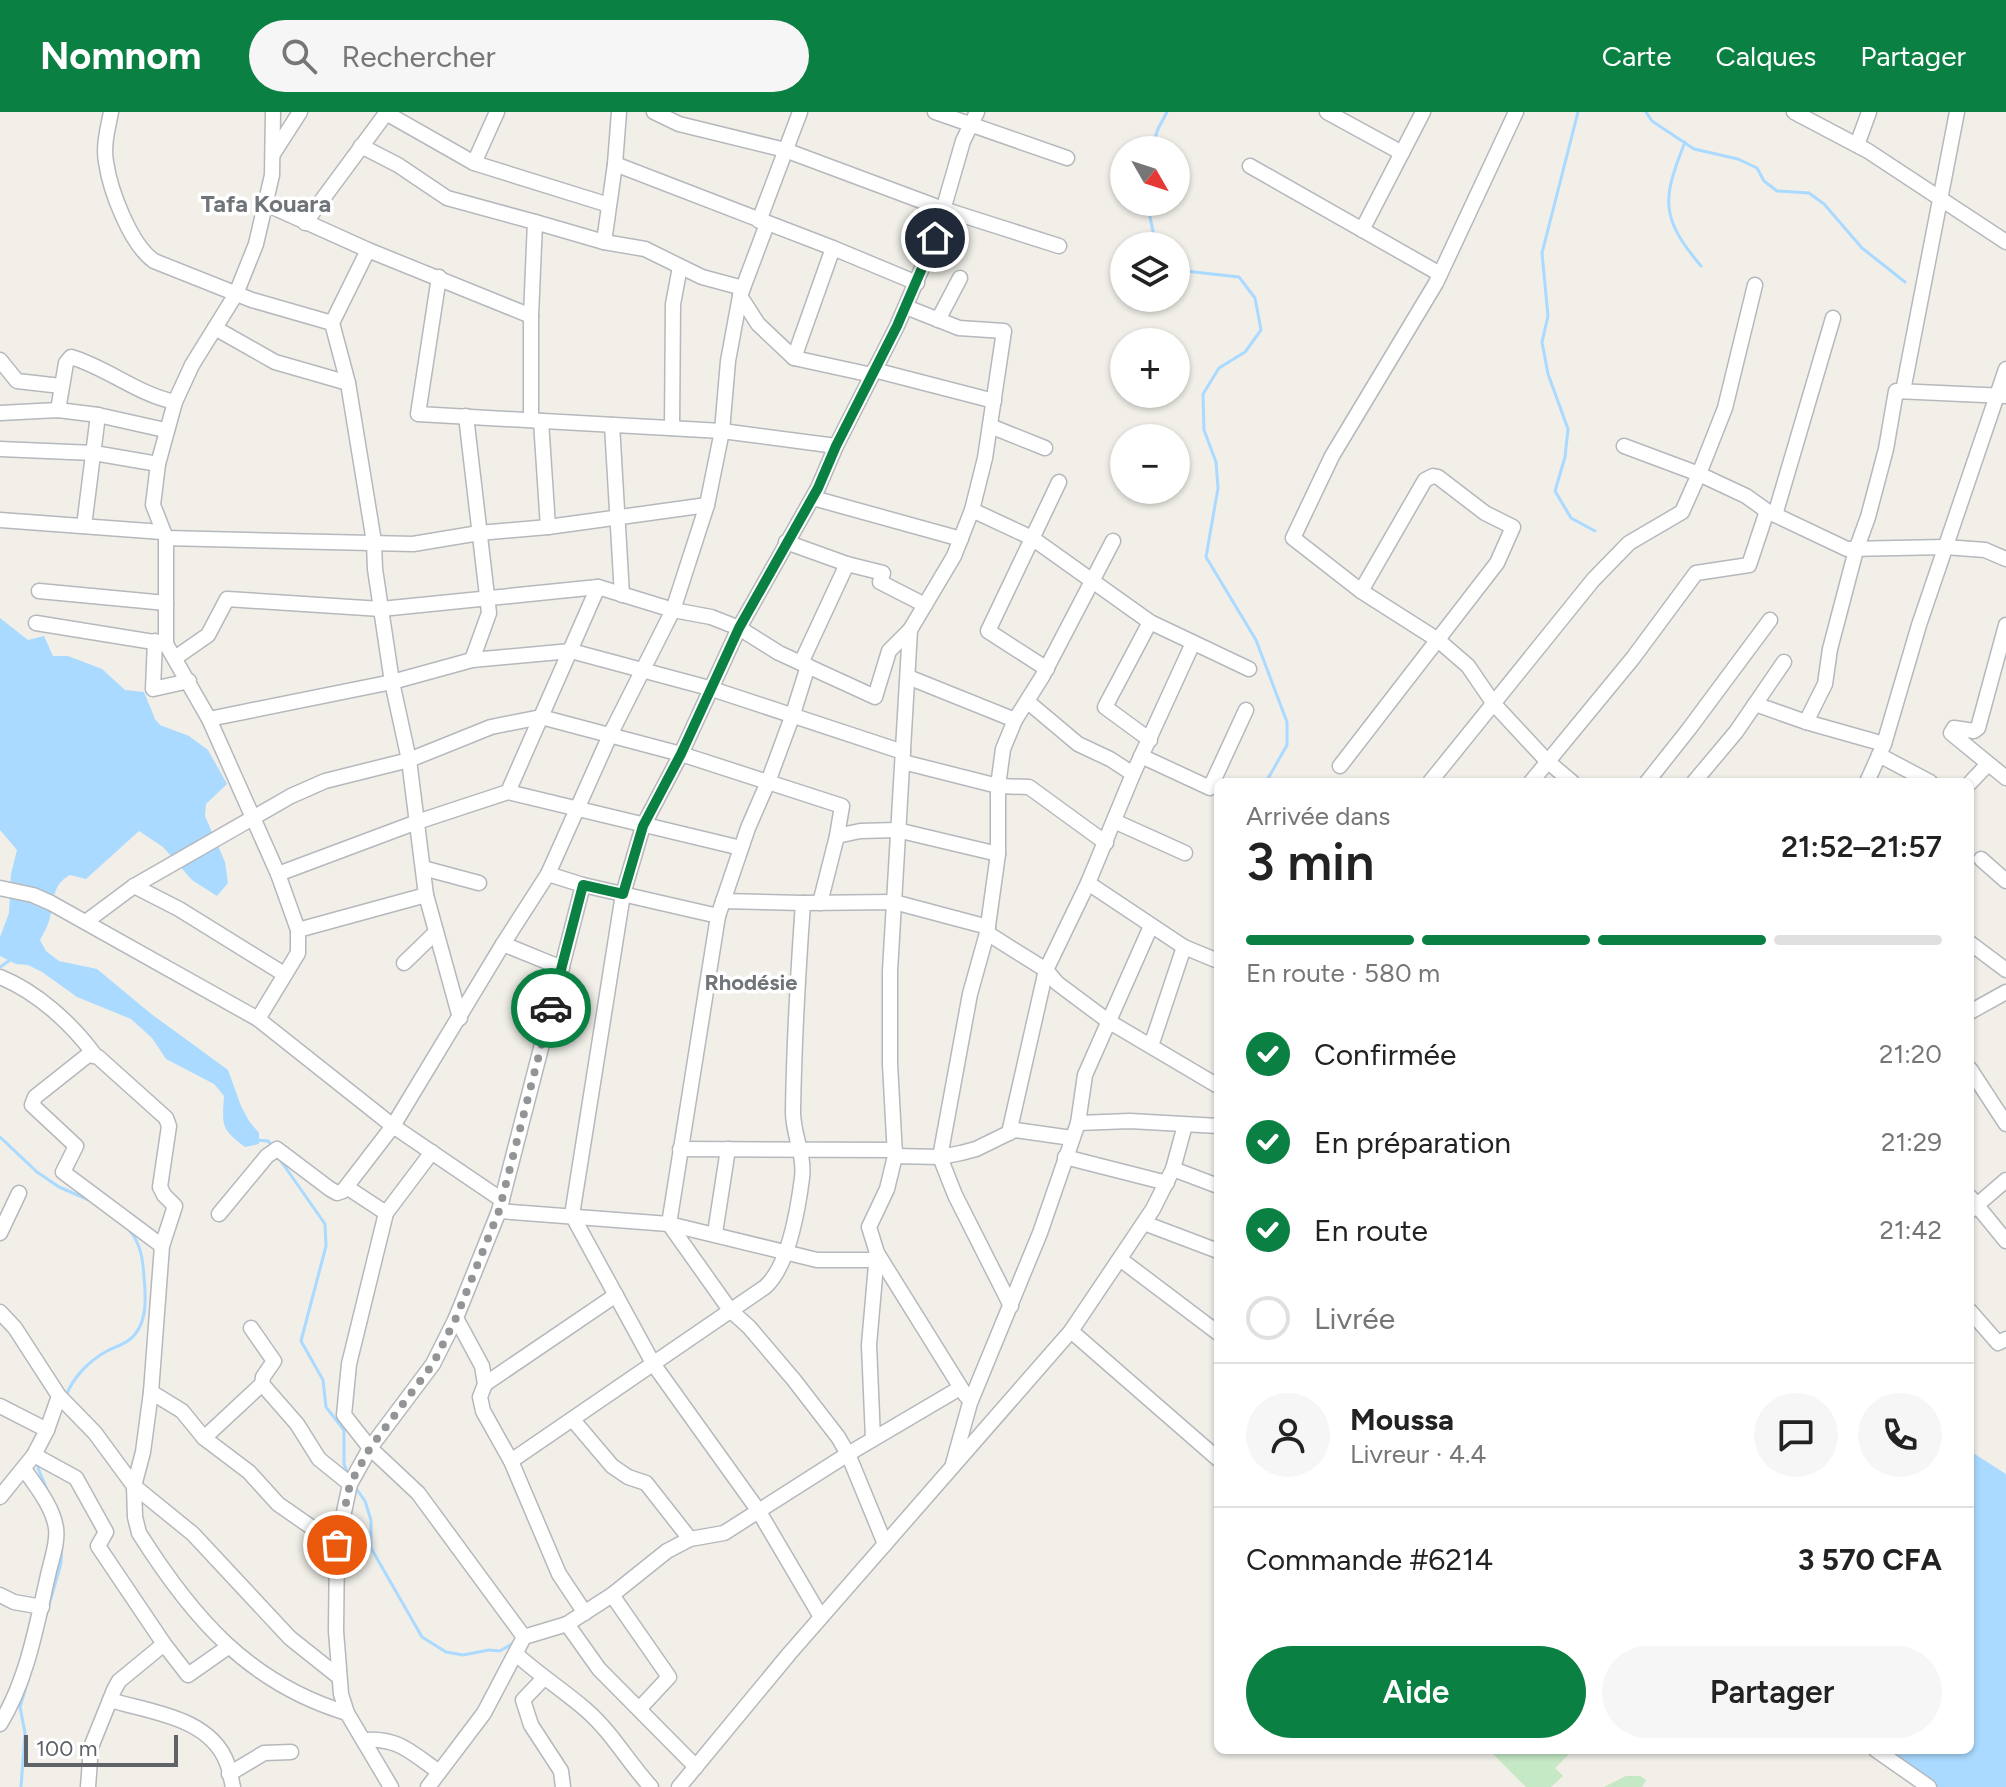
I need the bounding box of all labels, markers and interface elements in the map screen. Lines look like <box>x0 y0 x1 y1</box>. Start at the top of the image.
search box <box>249 20 809 92</box>
text: Nomnom <box>40 33 201 79</box>
icon: search <box>277 34 321 78</box>
text: Rechercher <box>341 38 496 75</box>
text: Carte <box>1602 39 1672 73</box>
text: Calques <box>1716 39 1816 73</box>
text: Partager <box>1860 39 1966 73</box>
north arrow <box>1110 136 1190 216</box>
map controls <box>1110 136 1190 504</box>
district label: Tafa Kouara <box>201 189 331 218</box>
pin <box>901 204 969 272</box>
icon: home <box>913 216 957 260</box>
button: layers <box>1110 232 1190 312</box>
button: + <box>1110 328 1190 408</box>
button: − <box>1110 424 1190 504</box>
text: Arrivée dans <box>1246 800 1390 832</box>
text: 21:52–21:57 <box>1781 828 1942 865</box>
text: 3 min <box>1246 831 1374 893</box>
text: En route · 580 m <box>1246 957 1440 989</box>
courier <box>511 968 591 1048</box>
district label: Rhodésie <box>704 969 798 996</box>
icon: car <box>529 986 573 1030</box>
icon: check <box>1246 1032 1290 1076</box>
text: Confirmée <box>1314 1036 1456 1073</box>
text: 21:20 <box>1879 1038 1942 1070</box>
icon: check <box>1246 1120 1290 1164</box>
text: En préparation <box>1314 1124 1511 1161</box>
text: 21:29 <box>1881 1126 1942 1158</box>
icon: check <box>1246 1208 1290 1252</box>
text: En route <box>1314 1212 1428 1249</box>
text: 21:42 <box>1879 1214 1942 1246</box>
text: Livrée <box>1314 1300 1395 1337</box>
button: person <box>1246 1393 1330 1477</box>
button: chat <box>1754 1393 1838 1477</box>
button: phone <box>1858 1393 1942 1477</box>
text: Moussa <box>1350 1401 1454 1438</box>
text: Livreur · 4.4 <box>1350 1438 1487 1470</box>
pin <box>303 1511 371 1579</box>
icon: bag <box>315 1523 359 1567</box>
text: Commande #6214 <box>1246 1541 1493 1578</box>
text: 3 570 CFA <box>1798 1541 1942 1578</box>
button: Aide <box>1246 1646 1586 1738</box>
button: Partager <box>1602 1646 1942 1738</box>
scale bar <box>24 1731 178 1767</box>
text: 100 m <box>36 1735 97 1762</box>

